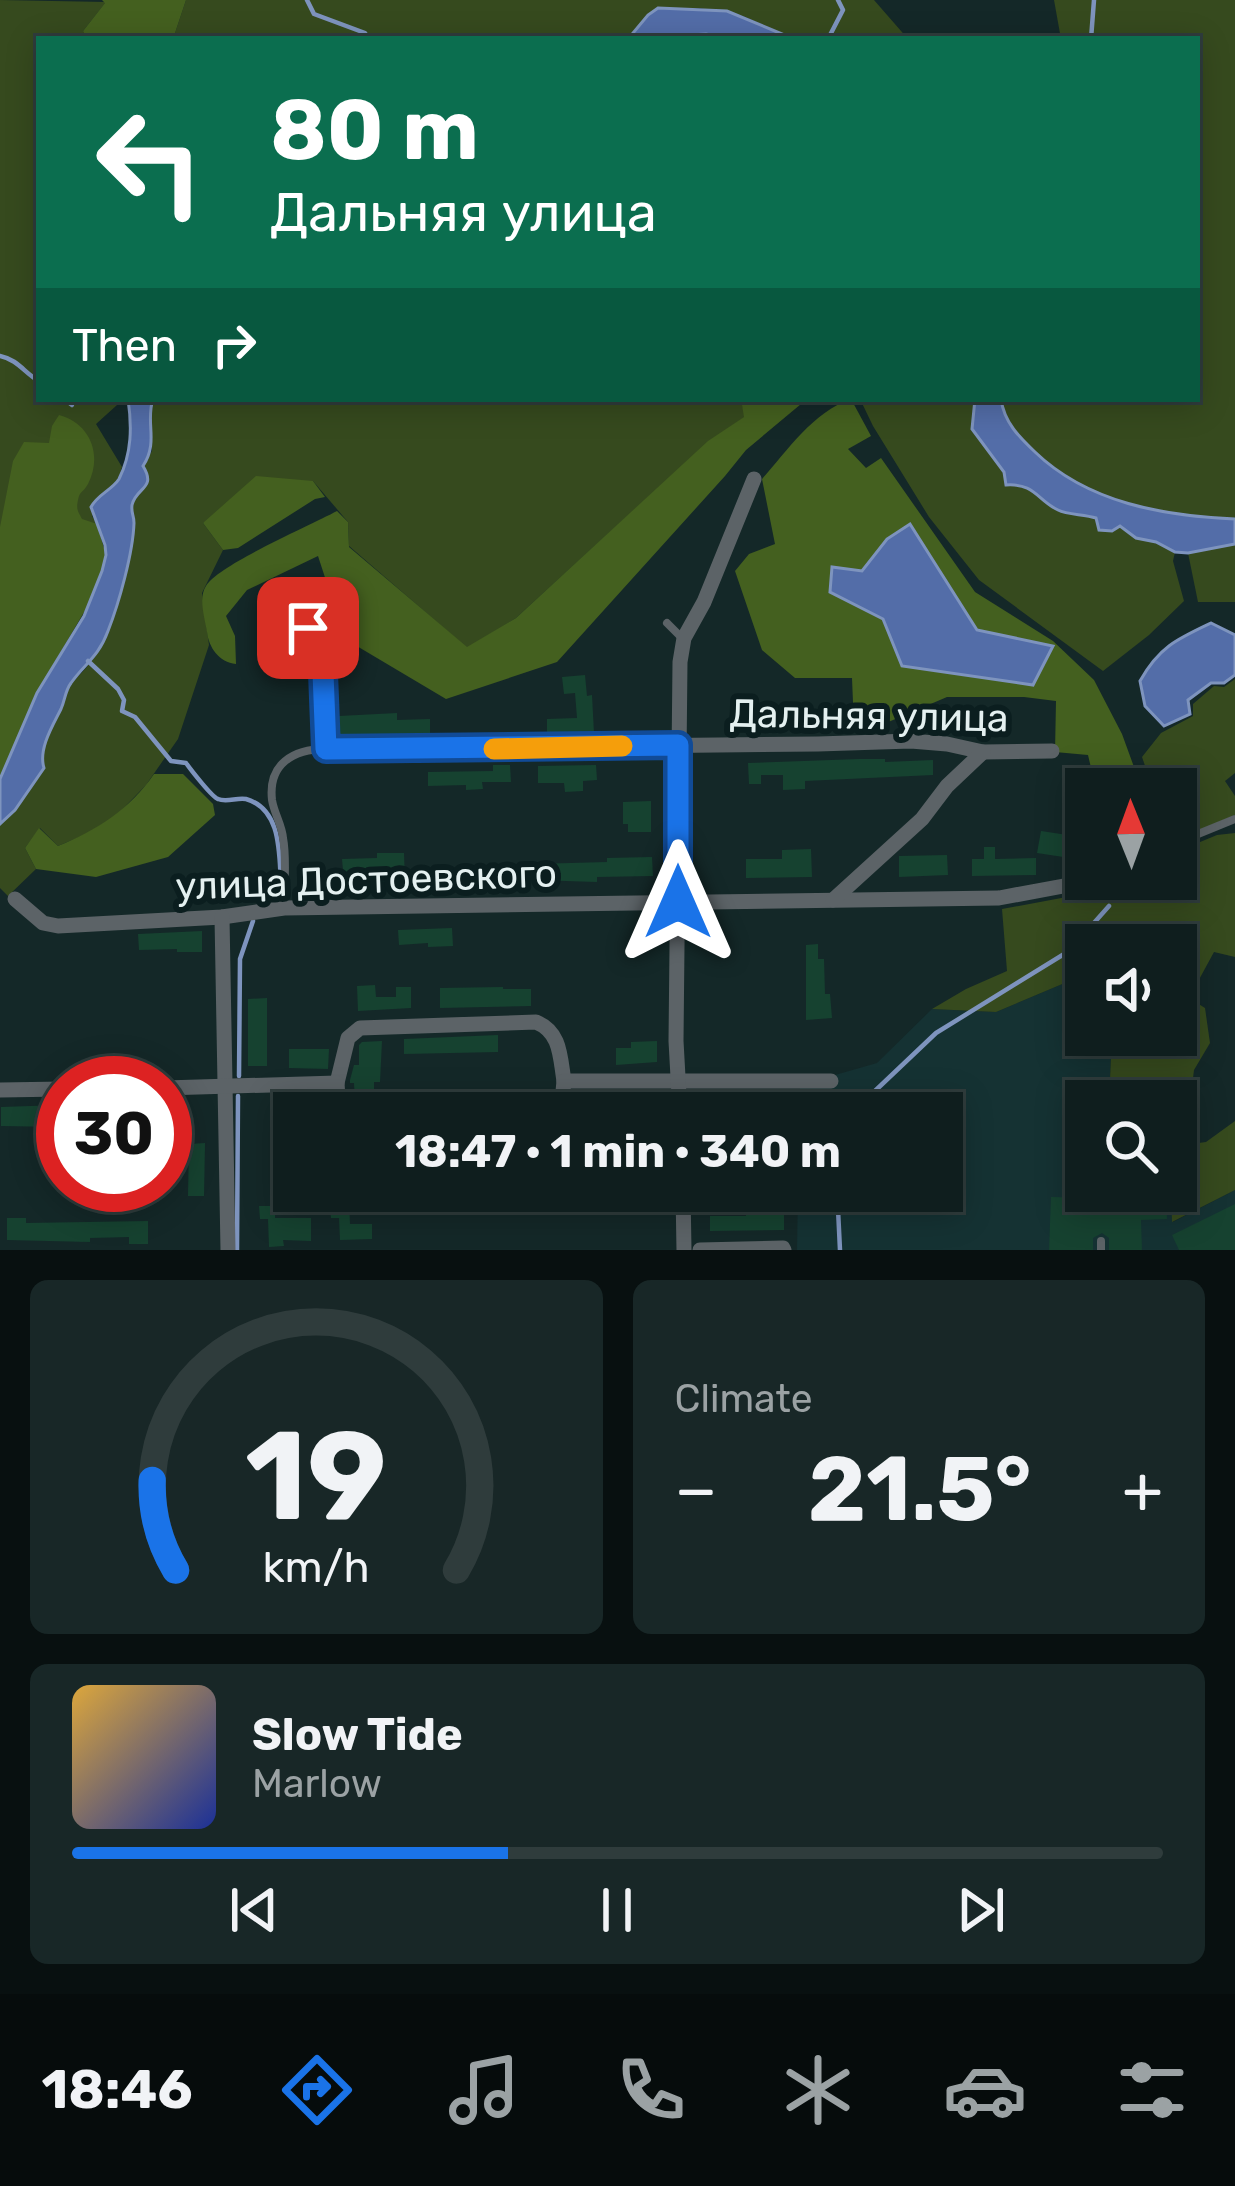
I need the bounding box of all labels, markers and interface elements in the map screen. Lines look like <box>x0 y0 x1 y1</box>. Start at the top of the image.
text: 80 m <box>270 80 479 180</box>
icon: left <box>72 84 228 240</box>
text: Дальняя улица <box>270 181 657 245</box>
icon: right <box>201 312 267 378</box>
text: Then <box>72 319 177 372</box>
pin <box>257 577 359 679</box>
icon: arrive <box>275 595 341 661</box>
street label: Дальняя улица <box>729 691 1009 741</box>
north arrow <box>1065 768 1197 900</box>
map controls <box>1065 768 1197 1212</box>
position arrow <box>615 839 741 965</box>
street label: улица Достоевского <box>174 850 558 910</box>
button: sound <box>1065 924 1197 1056</box>
speed limit sign: 30 <box>36 1056 192 1212</box>
button: search <box>1065 1080 1197 1212</box>
text: 18:47 · 1 min · 340 m <box>395 1125 841 1178</box>
text: Climate <box>675 1376 813 1422</box>
text: 19 <box>245 1402 387 1550</box>
text: 21.5° <box>808 1436 1032 1543</box>
text: − <box>675 1450 717 1529</box>
text: + <box>1122 1450 1163 1529</box>
text: km/h <box>263 1542 370 1593</box>
text: Slow Tide <box>252 1708 463 1761</box>
text: Marlow <box>252 1761 382 1807</box>
icon: previous <box>221 1877 287 1943</box>
icon: pause <box>584 1877 650 1943</box>
icon: next <box>948 1877 1014 1943</box>
icon: directions <box>275 2048 359 2132</box>
icon: music <box>442 2048 526 2132</box>
icon: phone <box>609 2048 693 2132</box>
icon: climate <box>776 2048 860 2132</box>
icon: car <box>943 2048 1027 2132</box>
icon: filters <box>1110 2048 1194 2132</box>
text: 18:46 <box>41 2058 193 2122</box>

